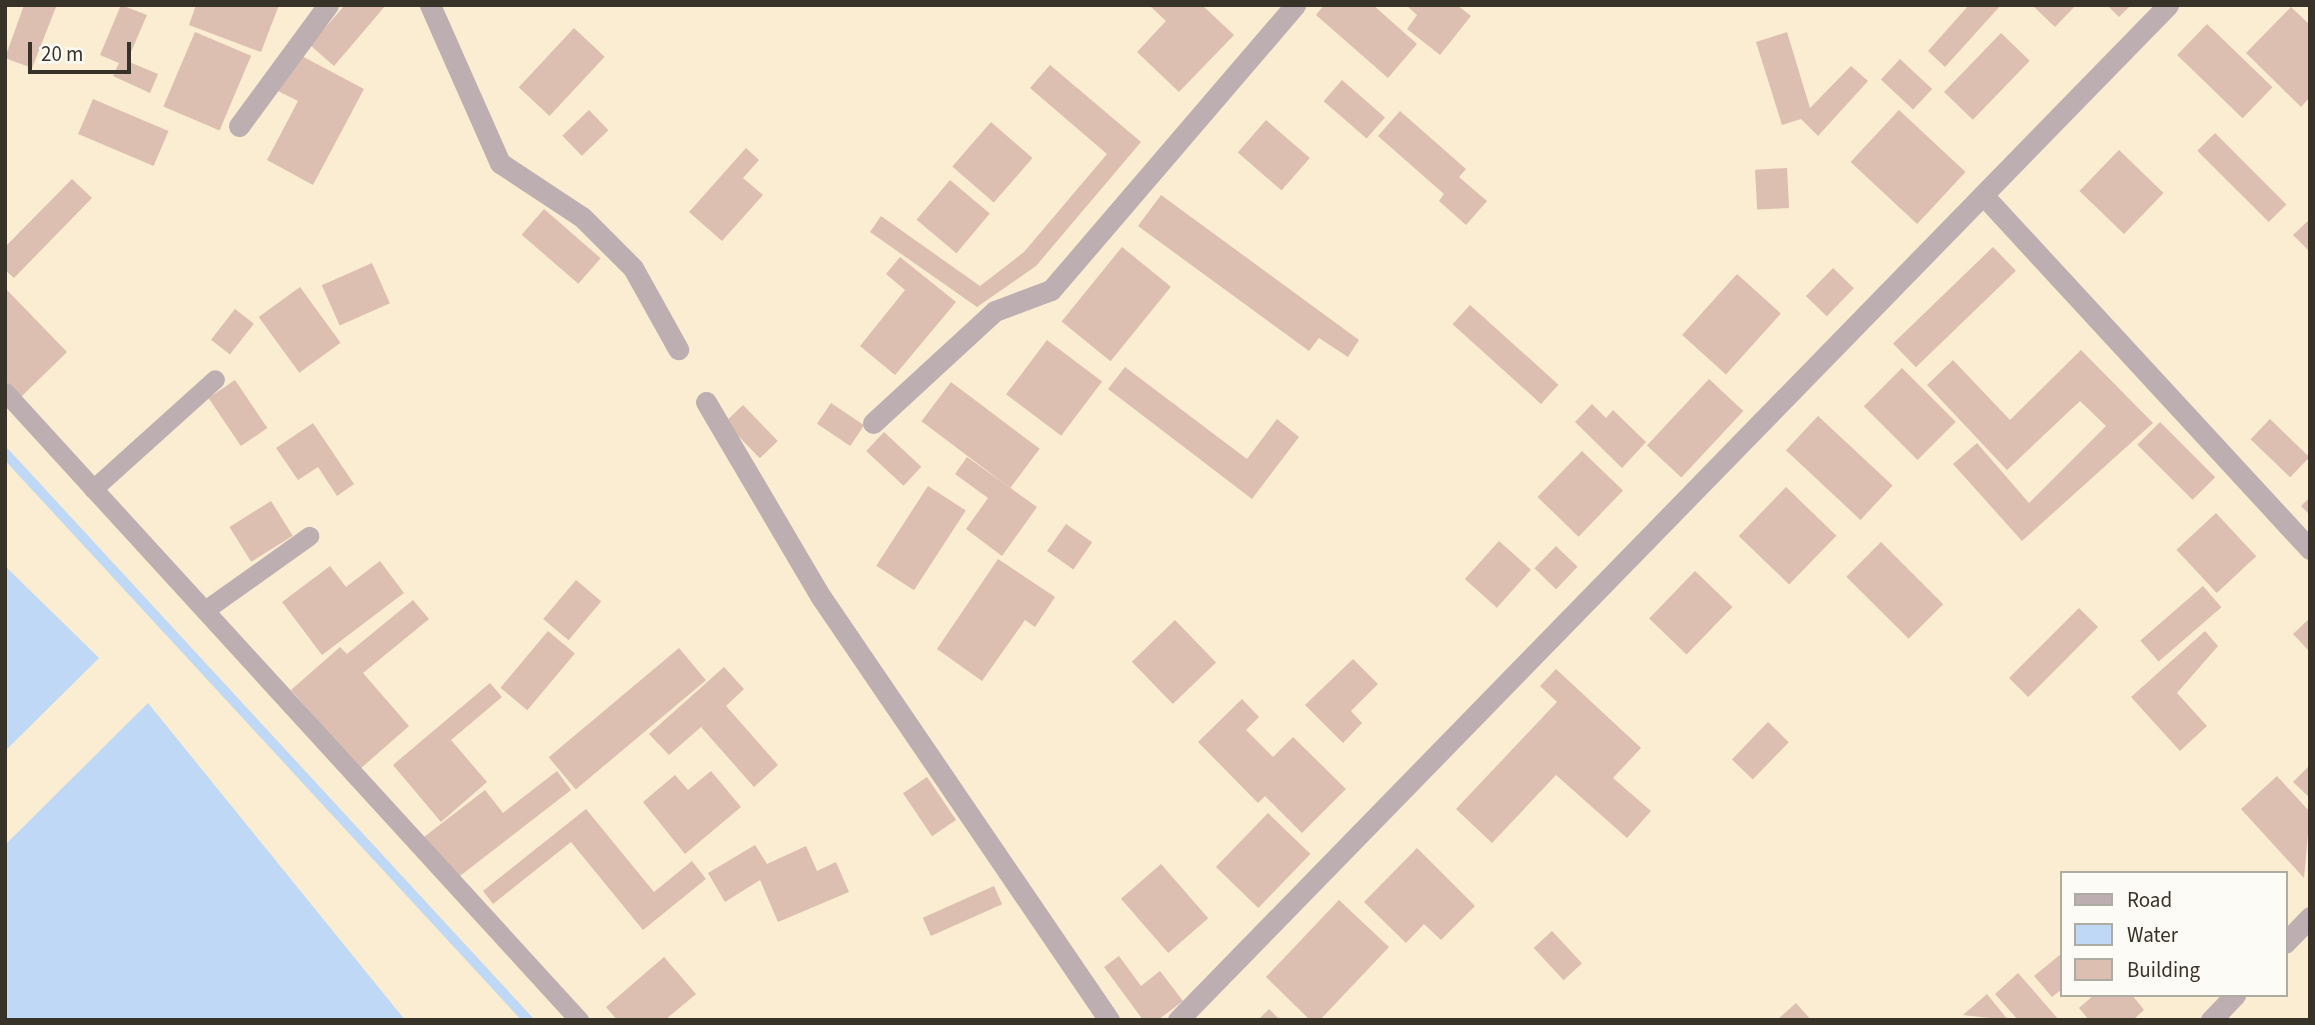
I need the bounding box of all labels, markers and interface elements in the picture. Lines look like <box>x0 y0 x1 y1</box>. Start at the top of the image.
scale bar <box>32 28 135 72</box>
text: 20 m <box>41 39 83 69</box>
legend <box>2060 871 2287 997</box>
text: Road <box>2127 885 2172 915</box>
text: Water <box>2127 920 2178 950</box>
text: Building <box>2127 955 2200 985</box>

